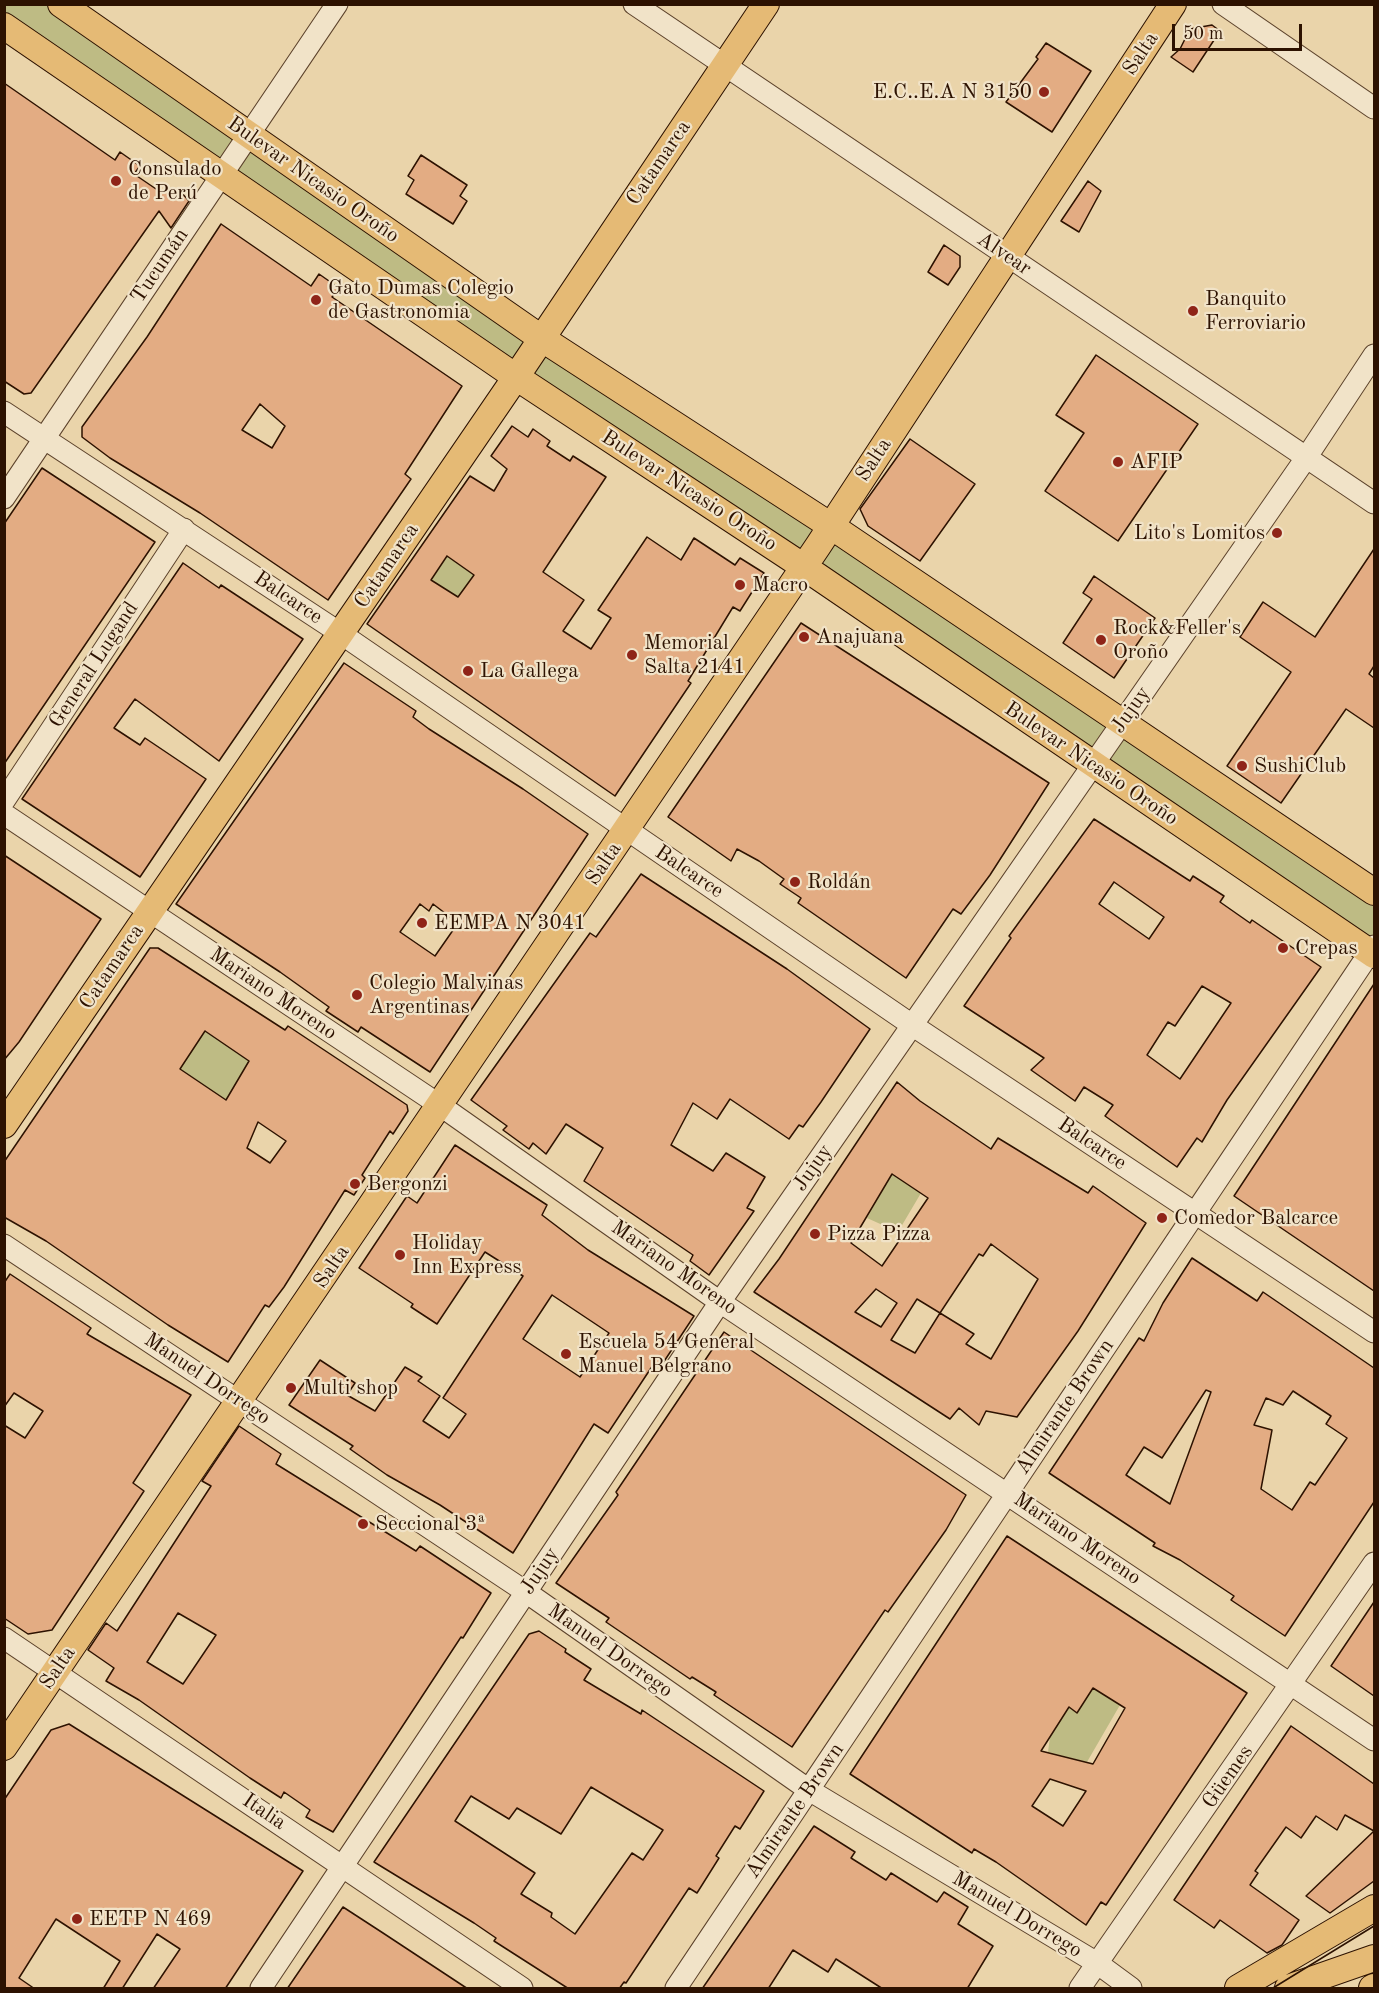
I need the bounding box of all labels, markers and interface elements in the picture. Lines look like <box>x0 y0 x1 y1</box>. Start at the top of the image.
scale bar <box>1175 12 1306 50</box>
text: 50 m <box>1183 25 1223 43</box>
street label: Salta <box>1118 28 1164 80</box>
place label: E.C..E.A N 3150 <box>873 79 1032 105</box>
marker: E.C..E.A N 3150 <box>1037 85 1051 99</box>
street label: Bulevar Nicasio Oroño <box>222 111 404 249</box>
street label: Catamarca <box>621 116 697 210</box>
place label: Consulado de Perú <box>128 156 222 206</box>
marker: Consulado de Perú <box>109 174 123 188</box>
street label: Tucumán <box>126 224 194 308</box>
street label: Alvear <box>972 227 1036 281</box>
place label: Gato Dumas Colegio de Gastronomia <box>328 275 514 325</box>
place label: Banquito Ferroviario <box>1205 286 1306 336</box>
marker: Gato Dumas Colegio de Gastronomia <box>309 293 323 307</box>
marker: Banquito Ferroviario <box>1186 304 1200 318</box>
street label: Bulevar Nicasio Oroño <box>596 425 782 557</box>
street label: Salta <box>851 434 897 486</box>
place label: AFIP <box>1130 449 1183 475</box>
marker: AFIP <box>1111 455 1125 469</box>
street label: Catamarca <box>349 519 425 613</box>
place label: Lito's Lomitos <box>1134 520 1265 546</box>
marker: Lito's Lomitos <box>1270 526 1284 540</box>
street label: Balcarce <box>249 566 327 630</box>
place label: Macro <box>752 572 808 598</box>
marker: Macro <box>733 578 747 592</box>
street label: General Lugand <box>44 597 144 733</box>
place label: Rock&Feller's Oroño <box>1113 615 1241 665</box>
place label: Anajuana <box>816 624 904 650</box>
place label: Memorial Salta 2141 <box>644 630 745 680</box>
marker: Anajuana <box>797 630 811 644</box>
marker: Rock&Feller's Oroño <box>1094 633 1108 647</box>
marker: Memorial Salta 2141 <box>625 648 639 662</box>
place label: La Gallega <box>480 658 579 684</box>
marker: La Gallega <box>461 664 475 678</box>
street label: Jujuy <box>1106 682 1156 738</box>
street label: Bulevar Nicasio Oroño <box>999 696 1183 832</box>
place label: SushiClub <box>1254 753 1346 779</box>
marker: SushiClub <box>1235 759 1249 773</box>
street label: Salta <box>580 838 628 890</box>
street label: Balcarce <box>650 840 728 904</box>
place label: Roldán <box>807 869 871 895</box>
marker: Roldán <box>788 875 802 889</box>
place label: EEMPA N 3041 <box>434 910 586 936</box>
marker: EEMPA N 3041 <box>415 916 429 930</box>
street label: Catamarca <box>74 920 150 1014</box>
place label: Crepas <box>1295 935 1358 961</box>
marker: Crepas <box>1276 941 1290 955</box>
street label: Mariano Moreno <box>204 942 342 1046</box>
place label: Colegio Malvinas Argentinas <box>369 970 523 1020</box>
marker: Colegio Malvinas Argentinas <box>350 988 364 1002</box>
street label: Balcarce <box>1053 1112 1131 1176</box>
street label: Jujuy <box>788 1140 838 1196</box>
place label: Bergonzi <box>367 1171 448 1197</box>
marker: Bergonzi <box>348 1177 362 1191</box>
place label: Comedor Balcarce <box>1174 1205 1338 1231</box>
marker: Comedor Balcarce <box>1155 1211 1169 1225</box>
street label: Mariano Moreno <box>606 1215 742 1321</box>
place label: Pizza Pizza <box>827 1221 930 1247</box>
marker: Pizza Pizza <box>808 1227 822 1241</box>
place label: Holiday Inn Express <box>412 1230 522 1280</box>
street label: Salta <box>308 1241 356 1293</box>
marker: Holiday Inn Express <box>393 1248 407 1262</box>
street label: Manuel Dorrego <box>139 1327 275 1431</box>
place label: Escuela 54 General Manuel Belgrano <box>578 1329 754 1379</box>
street label: Almirante Brown <box>1010 1334 1120 1480</box>
marker: Escuela 54 General Manuel Belgrano <box>559 1347 573 1361</box>
place label: Multi shop <box>303 1375 398 1401</box>
marker: Multi shop <box>284 1381 298 1395</box>
street label: Mariano Moreno <box>1008 1487 1146 1591</box>
place label: Seccional 3ª <box>375 1511 486 1537</box>
marker: Seccional 3ª <box>356 1517 370 1531</box>
street label: Jujuy <box>515 1543 565 1599</box>
street label: Manuel Dorrego <box>542 1598 678 1704</box>
street label: Salta <box>34 1642 82 1694</box>
street label: Almirante Brown <box>740 1738 850 1884</box>
street label: Güemes <box>1197 1741 1259 1813</box>
street label: Italia <box>237 1788 291 1836</box>
street label: Manuel Dorrego <box>947 1866 1087 1964</box>
place label: EETP N 469 <box>89 1906 212 1932</box>
marker: EETP N 469 <box>70 1912 84 1926</box>

